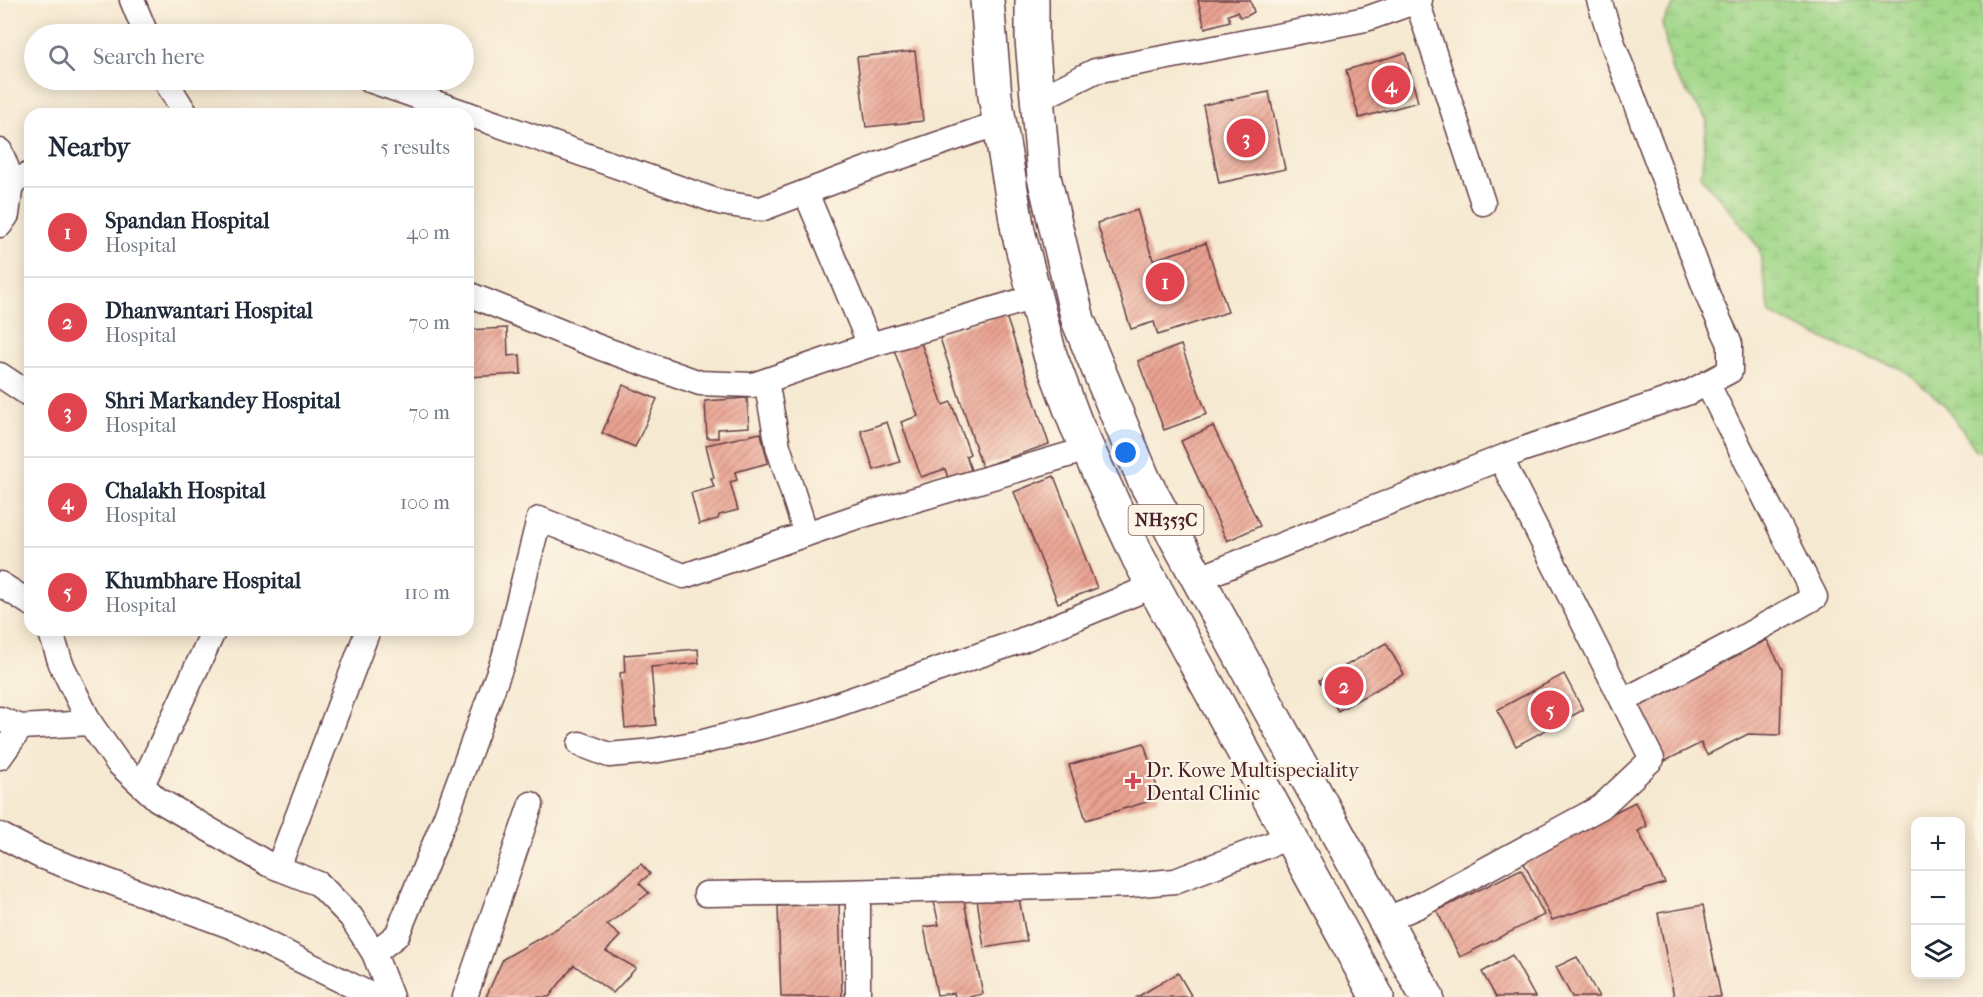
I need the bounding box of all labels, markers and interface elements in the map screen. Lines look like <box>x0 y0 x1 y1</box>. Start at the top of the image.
search box <box>24 24 474 90</box>
icon: search <box>45 41 78 74</box>
text: Search here <box>93 44 205 70</box>
pin: 4 <box>1372 62 1410 107</box>
pin: 3 <box>1226 116 1266 160</box>
text: Nearby <box>48 132 130 163</box>
text: 5 results <box>380 136 450 159</box>
text: Spandan Hospital <box>105 208 270 234</box>
text: 1 <box>64 221 71 244</box>
text: 40 m <box>406 221 450 244</box>
text: Hospital <box>105 234 177 257</box>
pin: 1 <box>1146 260 1184 304</box>
text: Dhanwantari Hospital <box>105 298 313 324</box>
text: 2 <box>62 311 73 334</box>
text: 70 m <box>408 311 450 334</box>
text: Hospital <box>105 324 177 347</box>
text: Shri Markandey Hospital <box>105 388 341 414</box>
text: 3 <box>63 401 72 424</box>
text: 70 m <box>408 401 450 424</box>
text: Hospital <box>105 414 177 437</box>
your location <box>1111 438 1140 467</box>
text: Chalakh Hospital <box>105 478 266 504</box>
text: 4 <box>62 491 73 514</box>
text: 100 m <box>400 491 450 514</box>
text: Hospital <box>105 504 177 527</box>
road number: NH353C <box>1128 505 1204 535</box>
text: Khumbhare Hospital <box>105 568 301 594</box>
text: 5 <box>63 581 72 604</box>
text: 110 m <box>404 581 450 604</box>
text: Hospital <box>105 594 177 617</box>
pin: 2 <box>1324 664 1364 708</box>
pin: 5 <box>1530 688 1570 732</box>
place label: Dr. Kowe Multispeciality Dental Clinic <box>1146 759 1360 805</box>
marker: Dr. Kowe Multispeciality Dental Clinic <box>1124 772 1142 790</box>
map controls <box>1911 817 1965 979</box>
button: + <box>1911 817 1965 871</box>
button: − <box>1911 871 1965 925</box>
button: layers <box>1911 925 1965 979</box>

